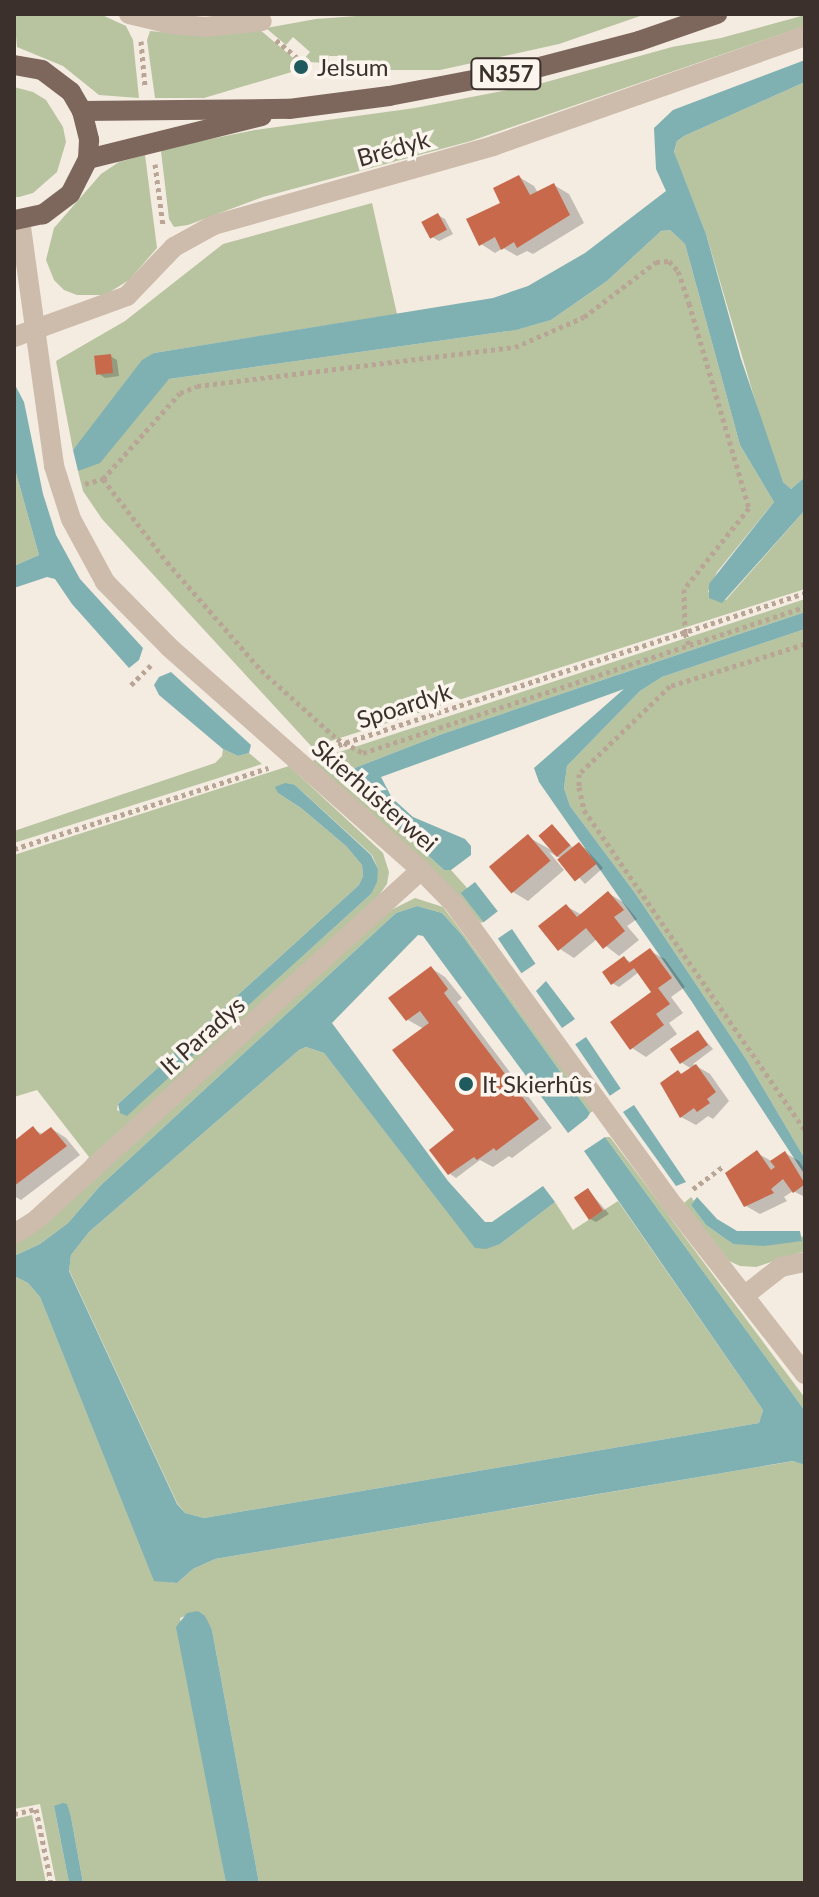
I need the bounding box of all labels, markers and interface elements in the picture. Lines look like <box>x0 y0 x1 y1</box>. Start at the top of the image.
place label: Jelsum <box>317 53 389 81</box>
road number: N357 <box>470 56 542 92</box>
marker: Jelsum <box>292 58 310 76</box>
street label: Brédyk <box>353 124 433 172</box>
street label: Spoardyk <box>353 676 455 734</box>
street label: Skierhústerwei <box>307 733 443 857</box>
street label: It Paradys <box>154 990 250 1080</box>
place label: It Skierhûs <box>482 1070 592 1098</box>
marker: It Skierhûs <box>457 1075 475 1093</box>

